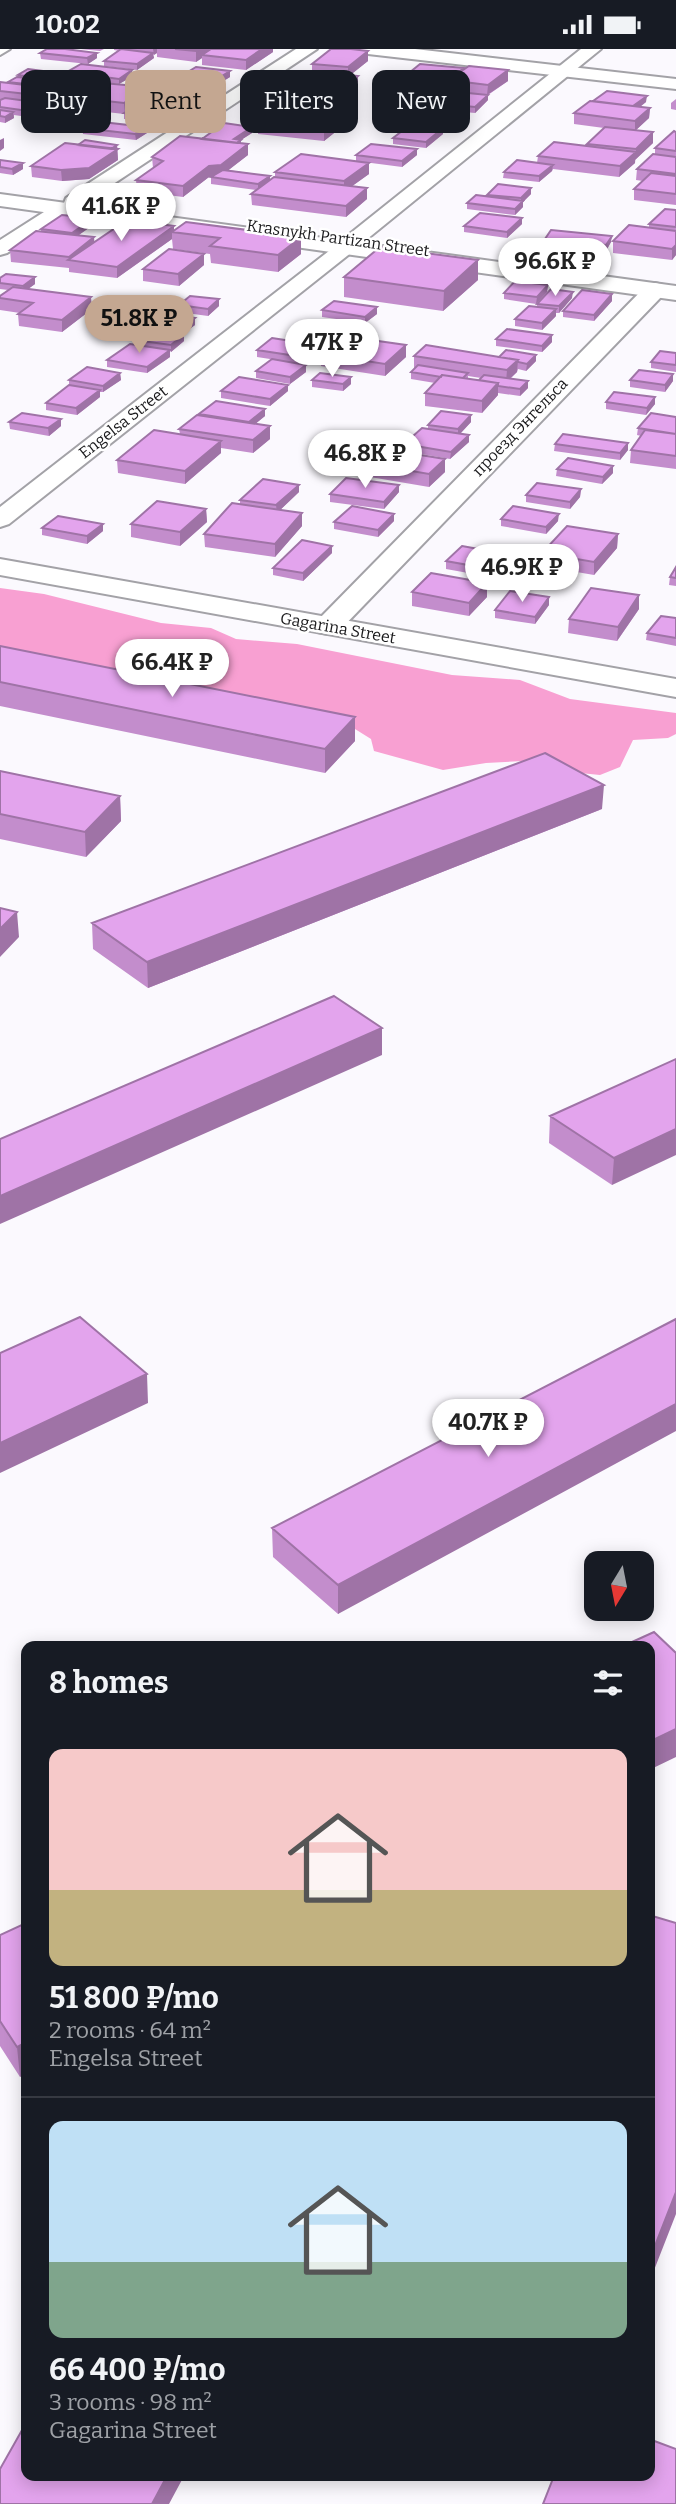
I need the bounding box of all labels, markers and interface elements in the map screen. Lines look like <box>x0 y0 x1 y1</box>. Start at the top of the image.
text: 10:02 <box>35 9 100 40</box>
chip: Buy <box>21 70 111 133</box>
chip: Rent <box>125 70 226 133</box>
chip: Filters <box>240 70 358 133</box>
chip: New <box>372 70 470 133</box>
pin: 41.6K ₽ <box>56 183 186 243</box>
text: 41.6K ₽ <box>82 192 160 220</box>
street label: Krasnykh Partizan Street <box>245 216 431 260</box>
pin: 96.6K ₽ <box>490 239 620 298</box>
text: 96.6K ₽ <box>514 247 596 275</box>
pin: 51.8K ₽ <box>74 295 204 355</box>
text: 51.8K ₽ <box>101 304 177 332</box>
pin: 47K ₽ <box>283 319 381 379</box>
text: 47K ₽ <box>301 328 363 356</box>
street label: проезд Энгельса <box>468 374 572 480</box>
street label: Engelsa Street <box>75 382 171 462</box>
pin: 46.8K ₽ <box>300 431 430 490</box>
text: 46.8K ₽ <box>324 439 406 467</box>
pin: 46.9K ₽ <box>457 545 587 604</box>
text: 46.9K ₽ <box>481 553 563 581</box>
street label: Gagarina Street <box>279 609 397 648</box>
pin: 66.4K ₽ <box>107 639 237 699</box>
text: 66.4K ₽ <box>131 648 213 676</box>
pin: 40.7K ₽ <box>423 1399 553 1459</box>
text: 40.7K ₽ <box>448 1408 528 1436</box>
north arrow <box>584 1551 654 1621</box>
map controls <box>584 1551 654 1621</box>
icon: filters <box>589 1664 627 1702</box>
text: 8 homes <box>49 1665 169 1701</box>
icon: home <box>275 1795 401 1921</box>
text: 51 800 ₽/mo <box>49 1980 219 2016</box>
text: 2 rooms · 64 m² <box>49 2016 211 2044</box>
text: Engelsa Street <box>49 2044 202 2072</box>
icon: home <box>275 2167 401 2293</box>
text: 66 400 ₽/mo <box>49 2352 225 2388</box>
text: 3 rooms · 98 m² <box>49 2388 212 2416</box>
text: Gagarina Street <box>49 2416 217 2444</box>

